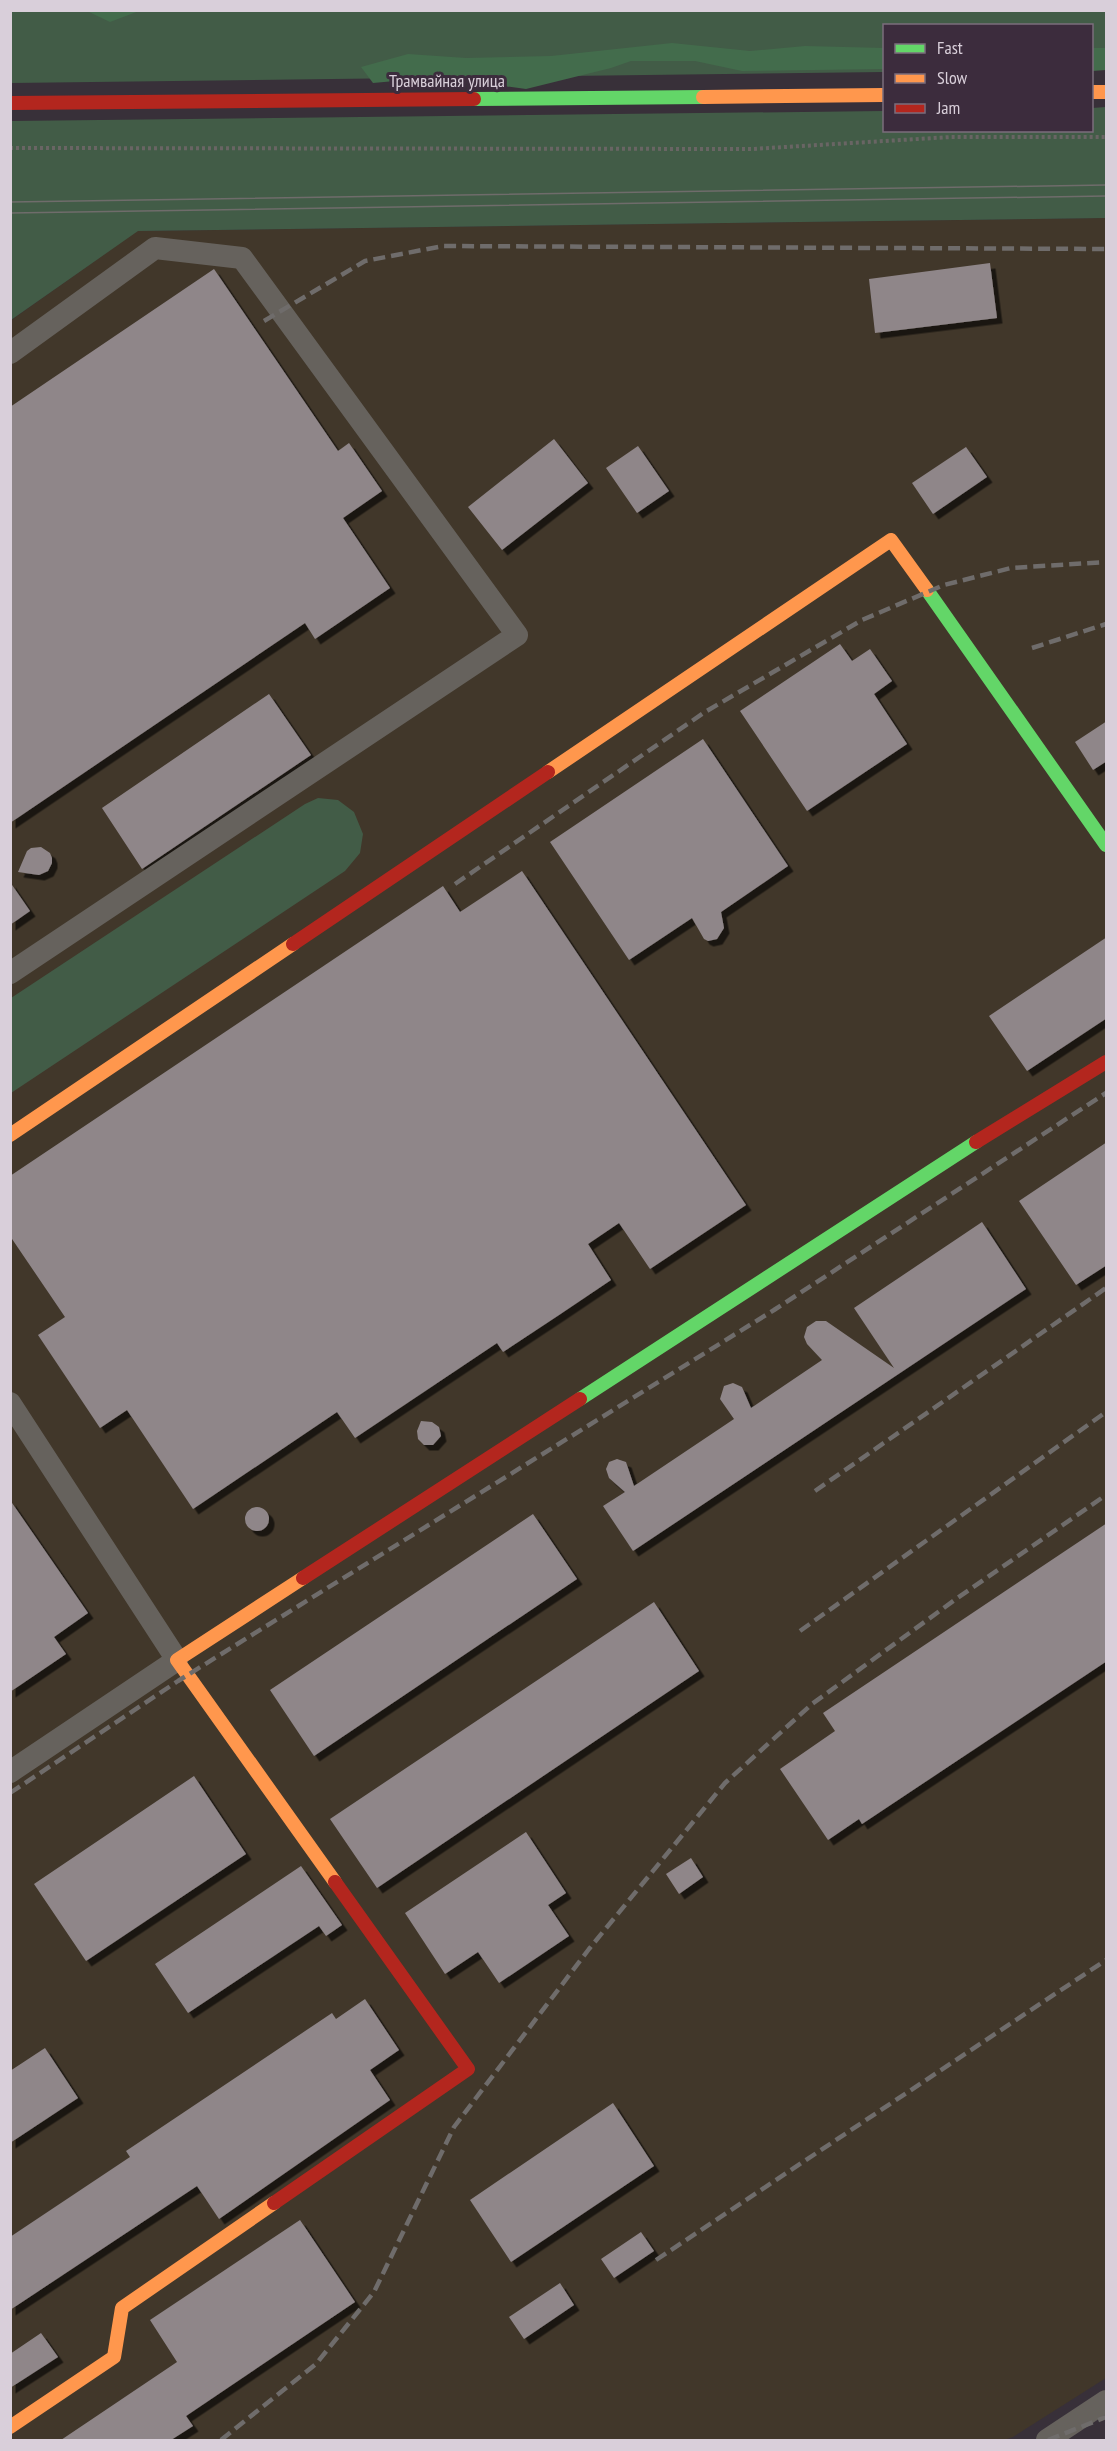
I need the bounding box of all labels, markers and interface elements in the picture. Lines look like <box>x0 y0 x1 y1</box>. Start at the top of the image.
legend <box>883 24 1093 132</box>
text: Fast <box>937 36 963 59</box>
text: Slow <box>937 66 968 89</box>
street label: Трамвайная улица <box>389 69 505 92</box>
text: Jam <box>936 96 960 119</box>

